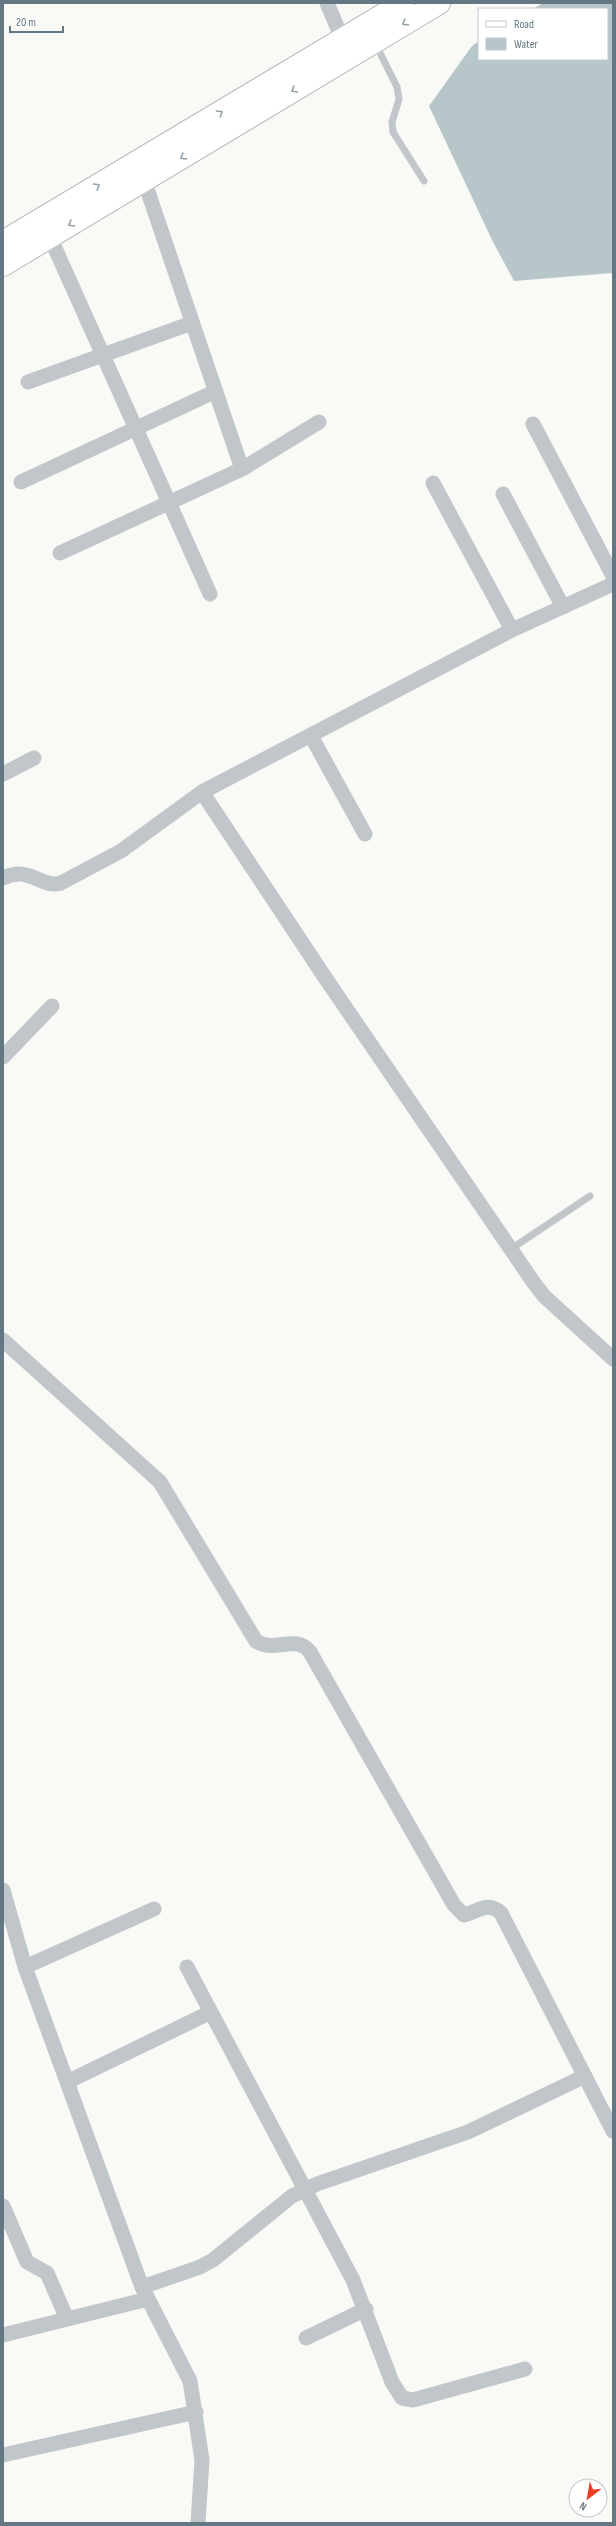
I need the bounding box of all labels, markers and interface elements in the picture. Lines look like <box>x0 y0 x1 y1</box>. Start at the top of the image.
scale bar <box>10 8 63 34</box>
legend <box>478 8 608 60</box>
text: 20 m <box>16 15 36 30</box>
text: Road <box>514 17 534 32</box>
one-way arrow <box>402 18 409 26</box>
text: Water <box>514 37 538 52</box>
one-way arrow <box>291 86 298 93</box>
one-way arrow <box>216 110 223 117</box>
one-way arrow <box>180 152 187 160</box>
one-way arrow <box>93 184 100 191</box>
one-way arrow <box>68 219 75 227</box>
north arrow <box>568 2478 608 2518</box>
text: N <box>577 2499 589 2513</box>

